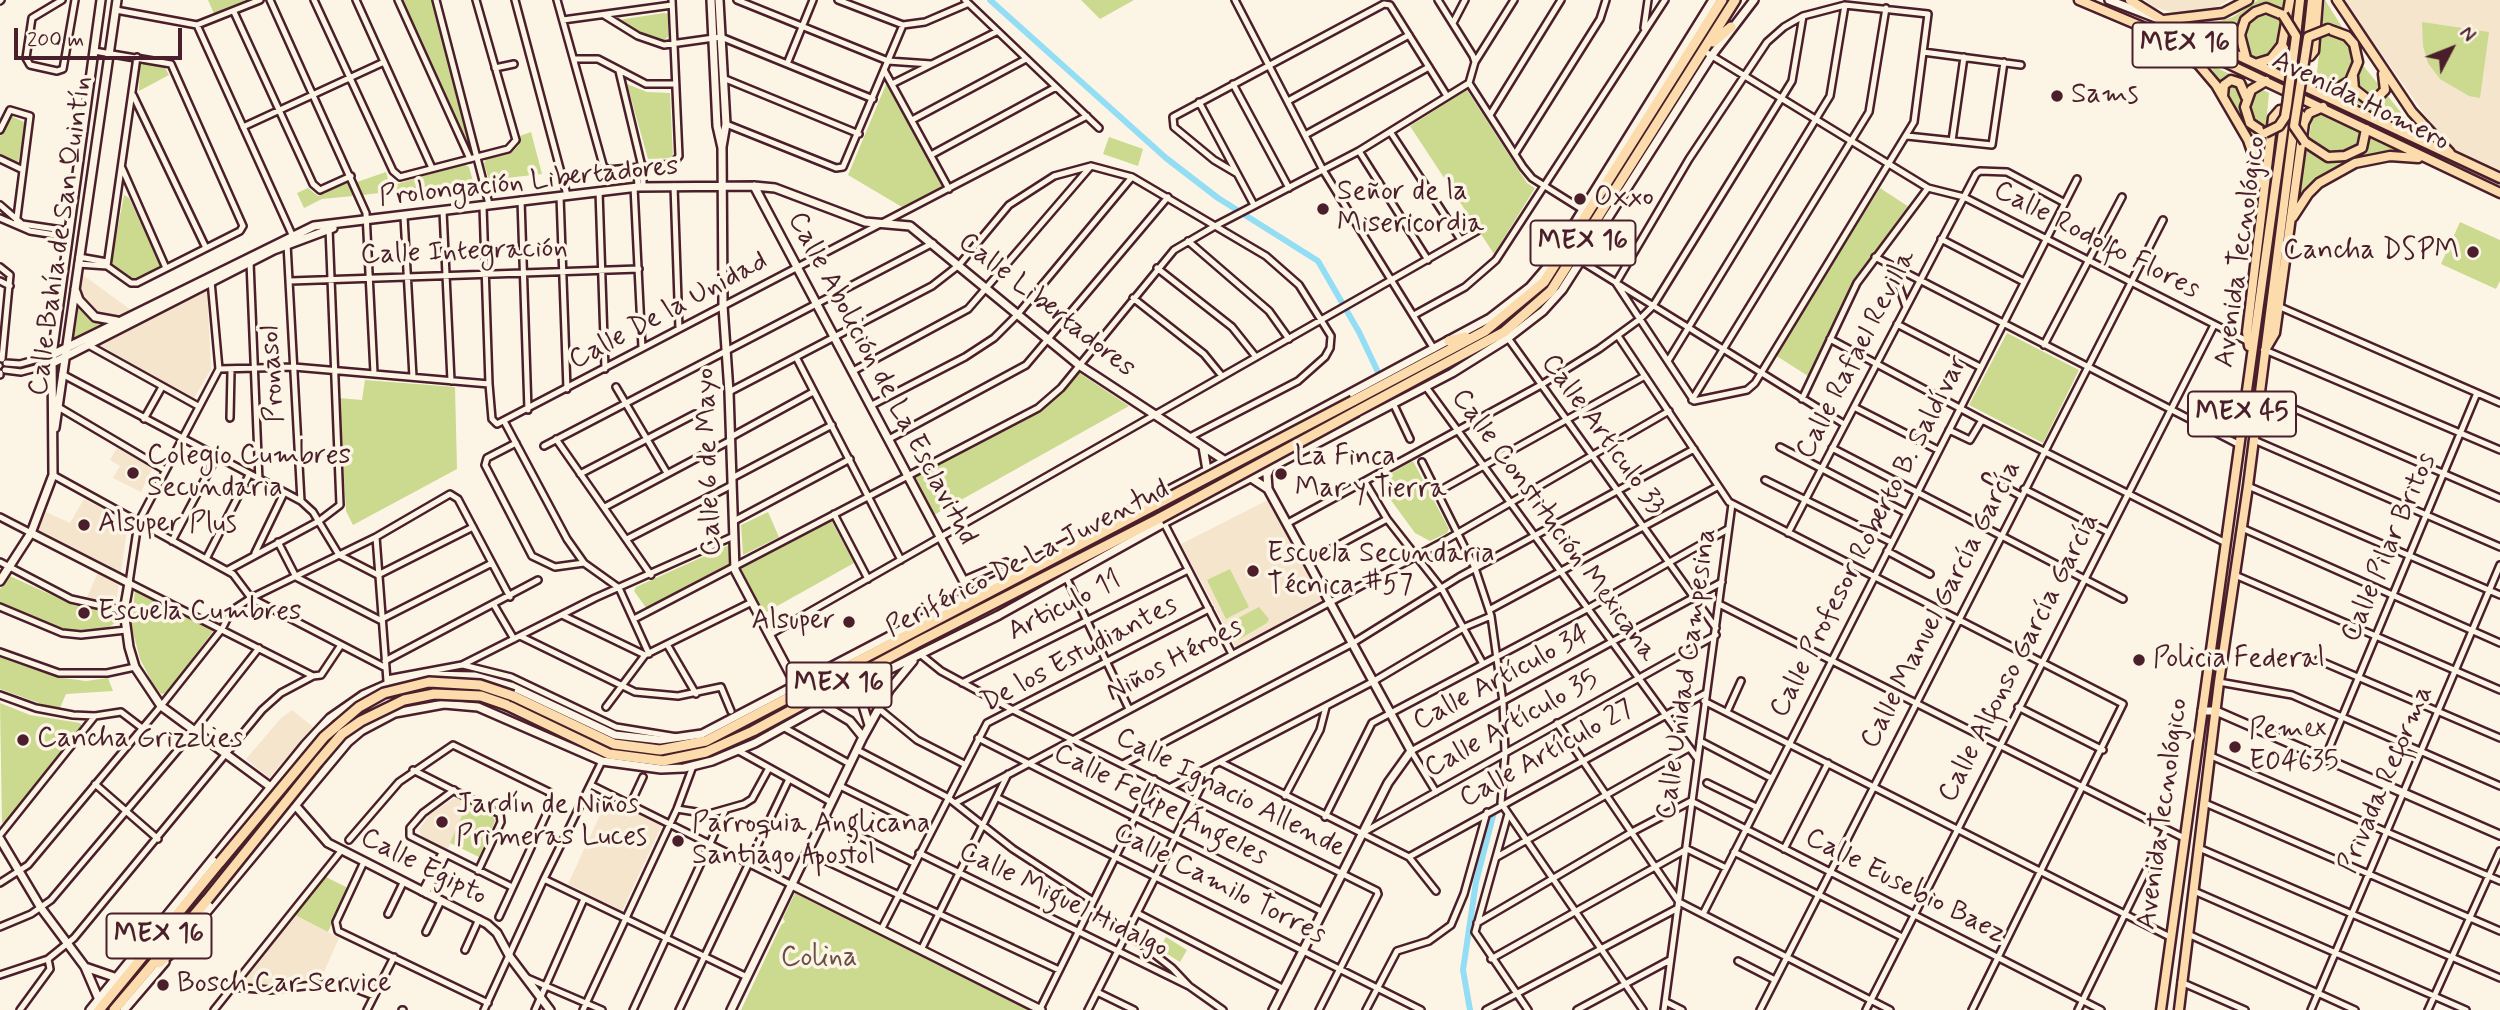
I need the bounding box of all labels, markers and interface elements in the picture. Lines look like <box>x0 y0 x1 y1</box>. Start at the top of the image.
scale bar <box>18 14 186 58</box>
north arrow <box>2416 14 2486 84</box>
road number: MEX 16 <box>2132 22 2238 68</box>
text: N <box>2453 22 2481 48</box>
text: 200 m <box>27 26 84 54</box>
street label: Avenida Homero <box>2266 44 2454 160</box>
street label: Calle Bahía de San Quintín <box>23 74 101 398</box>
place label: Sams <box>2071 79 2139 113</box>
marker: Sams <box>2049 88 2065 104</box>
street label: Avenida Tecnológico <box>2209 134 2275 370</box>
street label: Prolongación Libertadores <box>378 151 680 215</box>
street label: Calle Rodolfo Flores <box>1987 174 2205 308</box>
place label: Señor de la Misericordia <box>1337 176 1484 242</box>
place label: Oxxo <box>1594 182 1654 216</box>
marker: Oxxo <box>1572 191 1588 207</box>
marker: Señor de la Misericordia <box>1315 201 1331 217</box>
street label: Calle Abolición de La Esclavitud <box>779 207 983 551</box>
road number: MEX 16 <box>1530 220 1636 266</box>
street label: Calle Libertadores <box>950 226 1142 386</box>
street label: Calle Integración <box>360 233 568 273</box>
place label: Cancha DSPM <box>2283 235 2459 269</box>
marker: Cancha DSPM <box>2465 244 2481 260</box>
street label: Calle De la Unidad <box>564 245 774 379</box>
street label: Calle Rafael Revilla <box>1790 245 1924 465</box>
street label: Pronasol <box>255 325 293 423</box>
street label: Calle Artículo 33 <box>1532 348 1672 522</box>
street label: Calle Profesor Roberto B. Saldívar <box>1764 350 1976 724</box>
street label: Calle 6 de Mayo <box>690 367 730 557</box>
street label: Calle Constitución Mexicana <box>1443 383 1663 669</box>
road number: MEX 45 <box>2188 392 2296 436</box>
place label: Colegio Cumbres Secundaria <box>147 440 351 506</box>
place label: La Finca Mar y Tierra <box>1295 441 1446 507</box>
street label: Calle Pilar Britos <box>2335 448 2445 648</box>
street label: Calle Manuel García García <box>1855 455 2029 755</box>
marker: Colegio Cumbres Secundaria <box>125 465 141 481</box>
marker: La Finca Mar y Tierra <box>1273 466 1289 482</box>
street label: Periférico De La Juventud <box>881 474 1175 646</box>
place label: Alsuper Plus <box>98 508 237 542</box>
street label: Calle Alfonso García García <box>1932 508 2108 808</box>
marker: Alsuper Plus <box>76 517 92 533</box>
street label: Calle Unidad Campesina <box>1651 526 1725 822</box>
place label: Escuela Secundaria Técnica #57 <box>1267 538 1495 604</box>
marker: Escuela Secundaria Técnica #57 <box>1245 563 1261 579</box>
street label: Articulo 11 <box>1003 564 1127 650</box>
street label: De los Estudiantes <box>976 589 1184 721</box>
place label: Escuela Cumbres <box>98 596 302 630</box>
marker: Escuela Cumbres <box>76 605 92 621</box>
place label: Alsuper <box>751 605 835 639</box>
street label: Niños Héroes <box>1101 611 1249 711</box>
marker: Alsuper <box>841 614 857 630</box>
street label: Calle Artículo 34 <box>1408 618 1596 740</box>
place label: Policia Federal <box>2153 643 2325 677</box>
marker: Policia Federal <box>2131 652 2147 668</box>
road number: MEX 16 <box>786 663 892 708</box>
street label: Calle Artículo 35 <box>1419 663 1605 787</box>
street label: Privada Reforma <box>2332 681 2442 879</box>
street label: Calle Artículo 27 <box>1454 693 1640 817</box>
street label: Avenida Tecnológico <box>2131 696 2197 932</box>
place label: Pemex E04635 <box>2249 714 2339 780</box>
street label: Calle Ignacio Allende <box>1109 721 1351 867</box>
place label: Cancha Grizzlies <box>37 723 243 757</box>
marker: Cancha Grizzlies <box>15 732 31 748</box>
street label: Calle Felipe Ángeles <box>1047 738 1273 874</box>
marker: Pemex E04635 <box>2227 739 2243 755</box>
place label: Jardín de Niños Primeras Luces <box>456 789 647 855</box>
place label: Parroquia Anglicana Santiago Apostol <box>692 808 930 874</box>
marker: Jardín de Niños Primeras Luces <box>434 814 450 830</box>
street label: Calle Camilo Torres <box>1107 817 1331 953</box>
street label: Calle Egipto <box>354 822 492 914</box>
street label: Calle Eusebio Baez <box>1799 822 2011 952</box>
marker: Parroquia Anglicana Santiago Apostol <box>670 833 686 849</box>
street label: Calle Miguel Hidalgo <box>953 836 1173 966</box>
road number: MEX 16 <box>106 914 212 959</box>
park label: Colina <box>781 942 857 976</box>
place label: Bosch Car Service <box>177 968 391 1002</box>
marker: Bosch Car Service <box>155 977 171 993</box>

